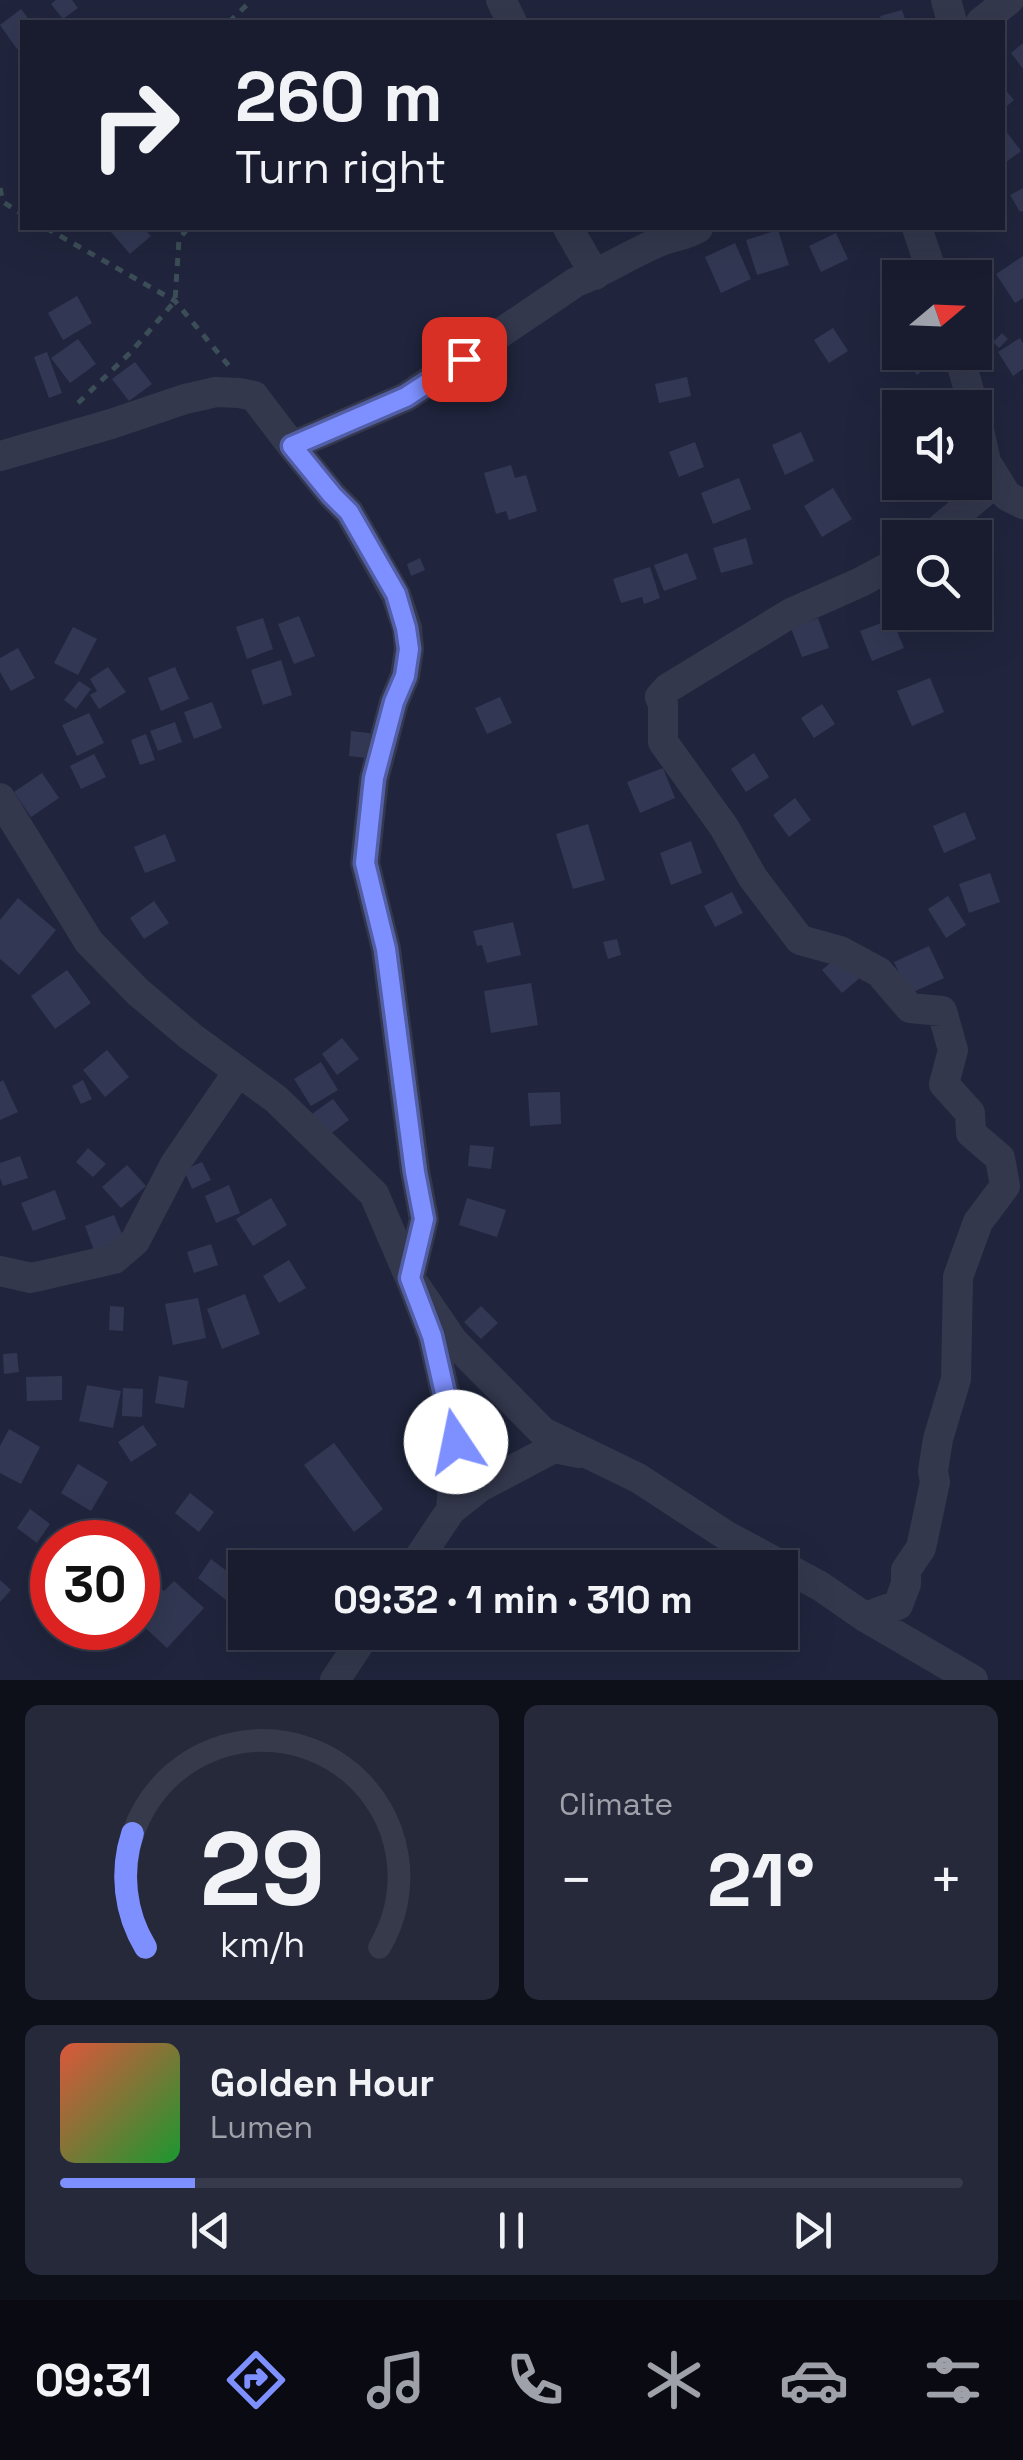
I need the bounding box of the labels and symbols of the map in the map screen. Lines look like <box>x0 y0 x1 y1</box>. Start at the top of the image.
north arrow <box>882 260 992 370</box>
pin <box>422 317 507 402</box>
position arrow <box>404 1390 508 1494</box>
speed limit sign: 30 <box>30 1520 160 1650</box>

